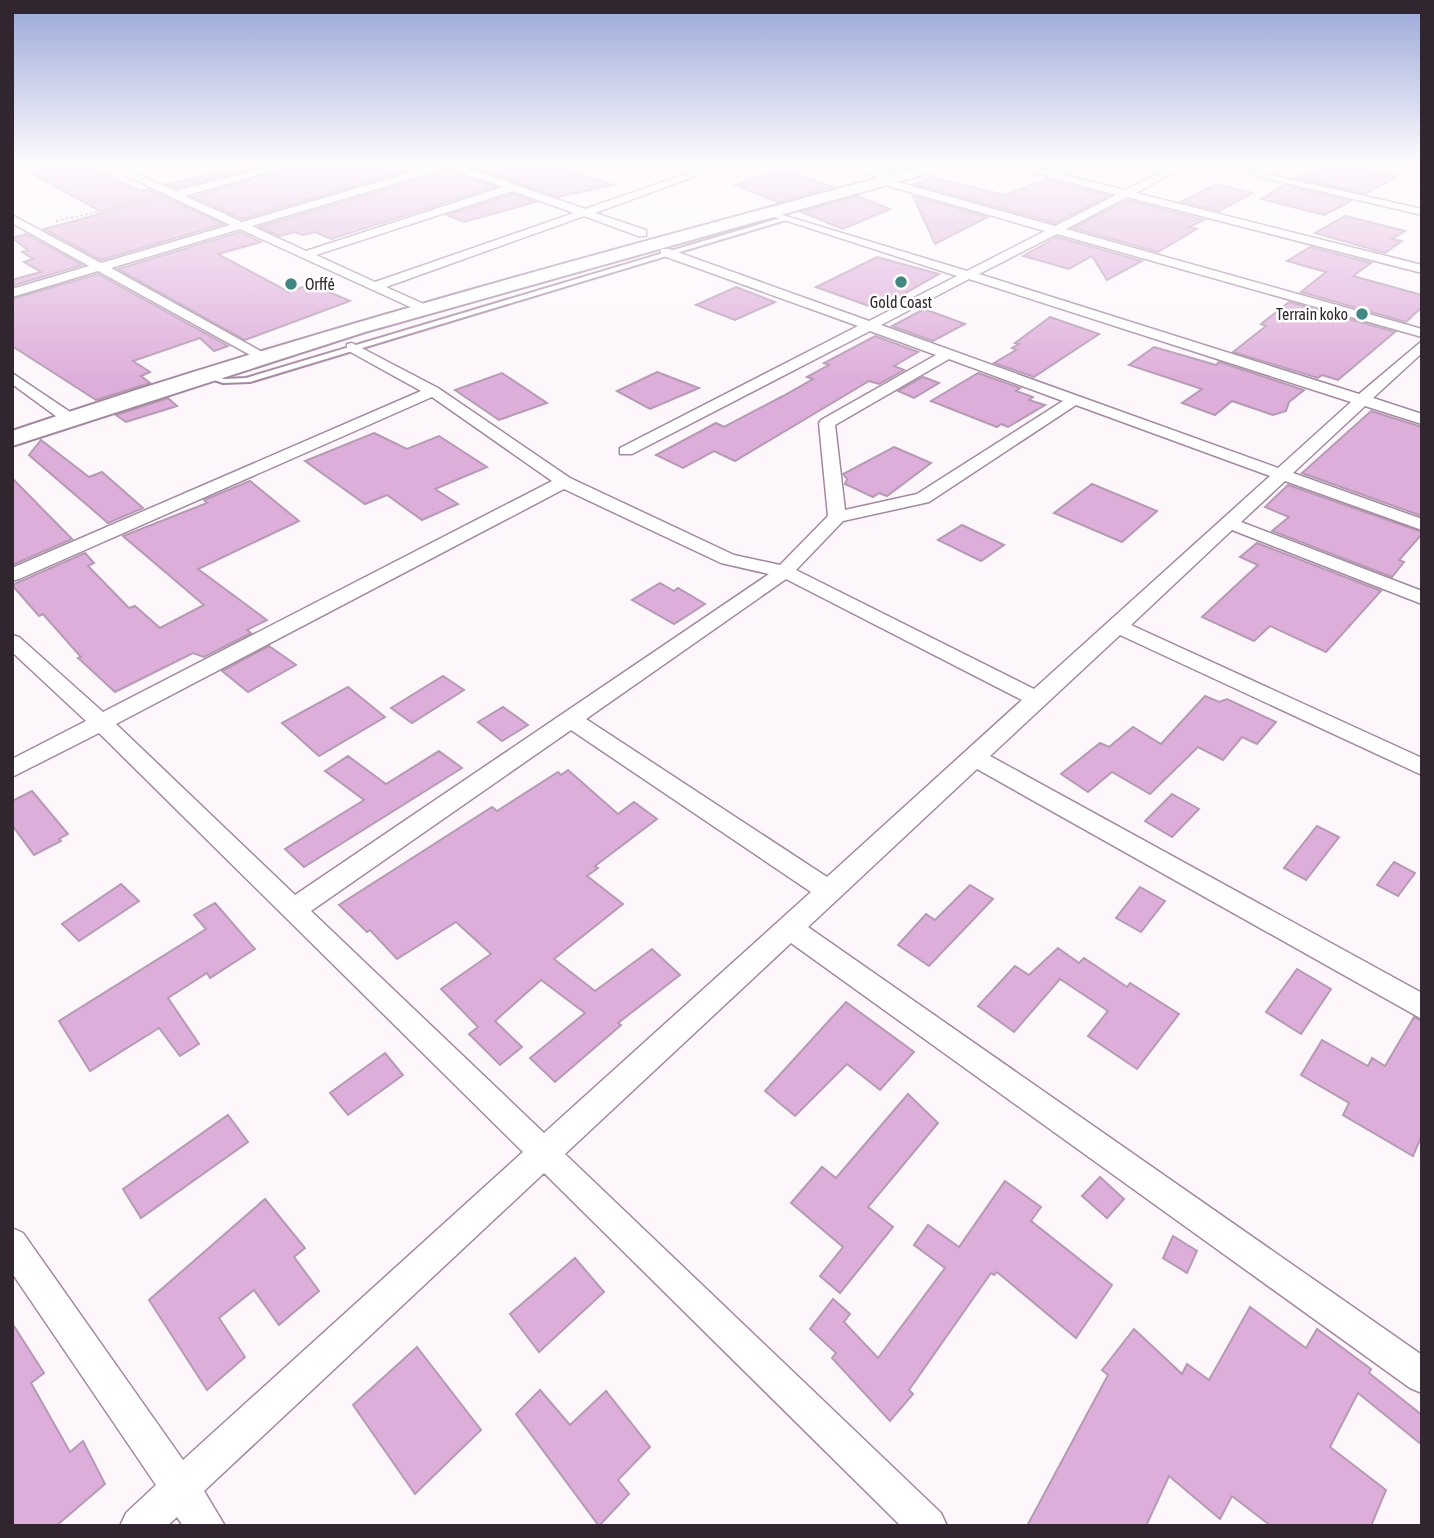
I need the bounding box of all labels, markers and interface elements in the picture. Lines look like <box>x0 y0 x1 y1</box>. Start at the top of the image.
marker: Gold Coast <box>893 274 909 290</box>
place label: Orffé <box>305 275 335 293</box>
marker: Orffé <box>283 276 299 292</box>
place label: Gold Coast <box>870 293 933 311</box>
place label: Terrain koko <box>1276 305 1348 323</box>
marker: Terrain koko <box>1354 306 1370 322</box>

